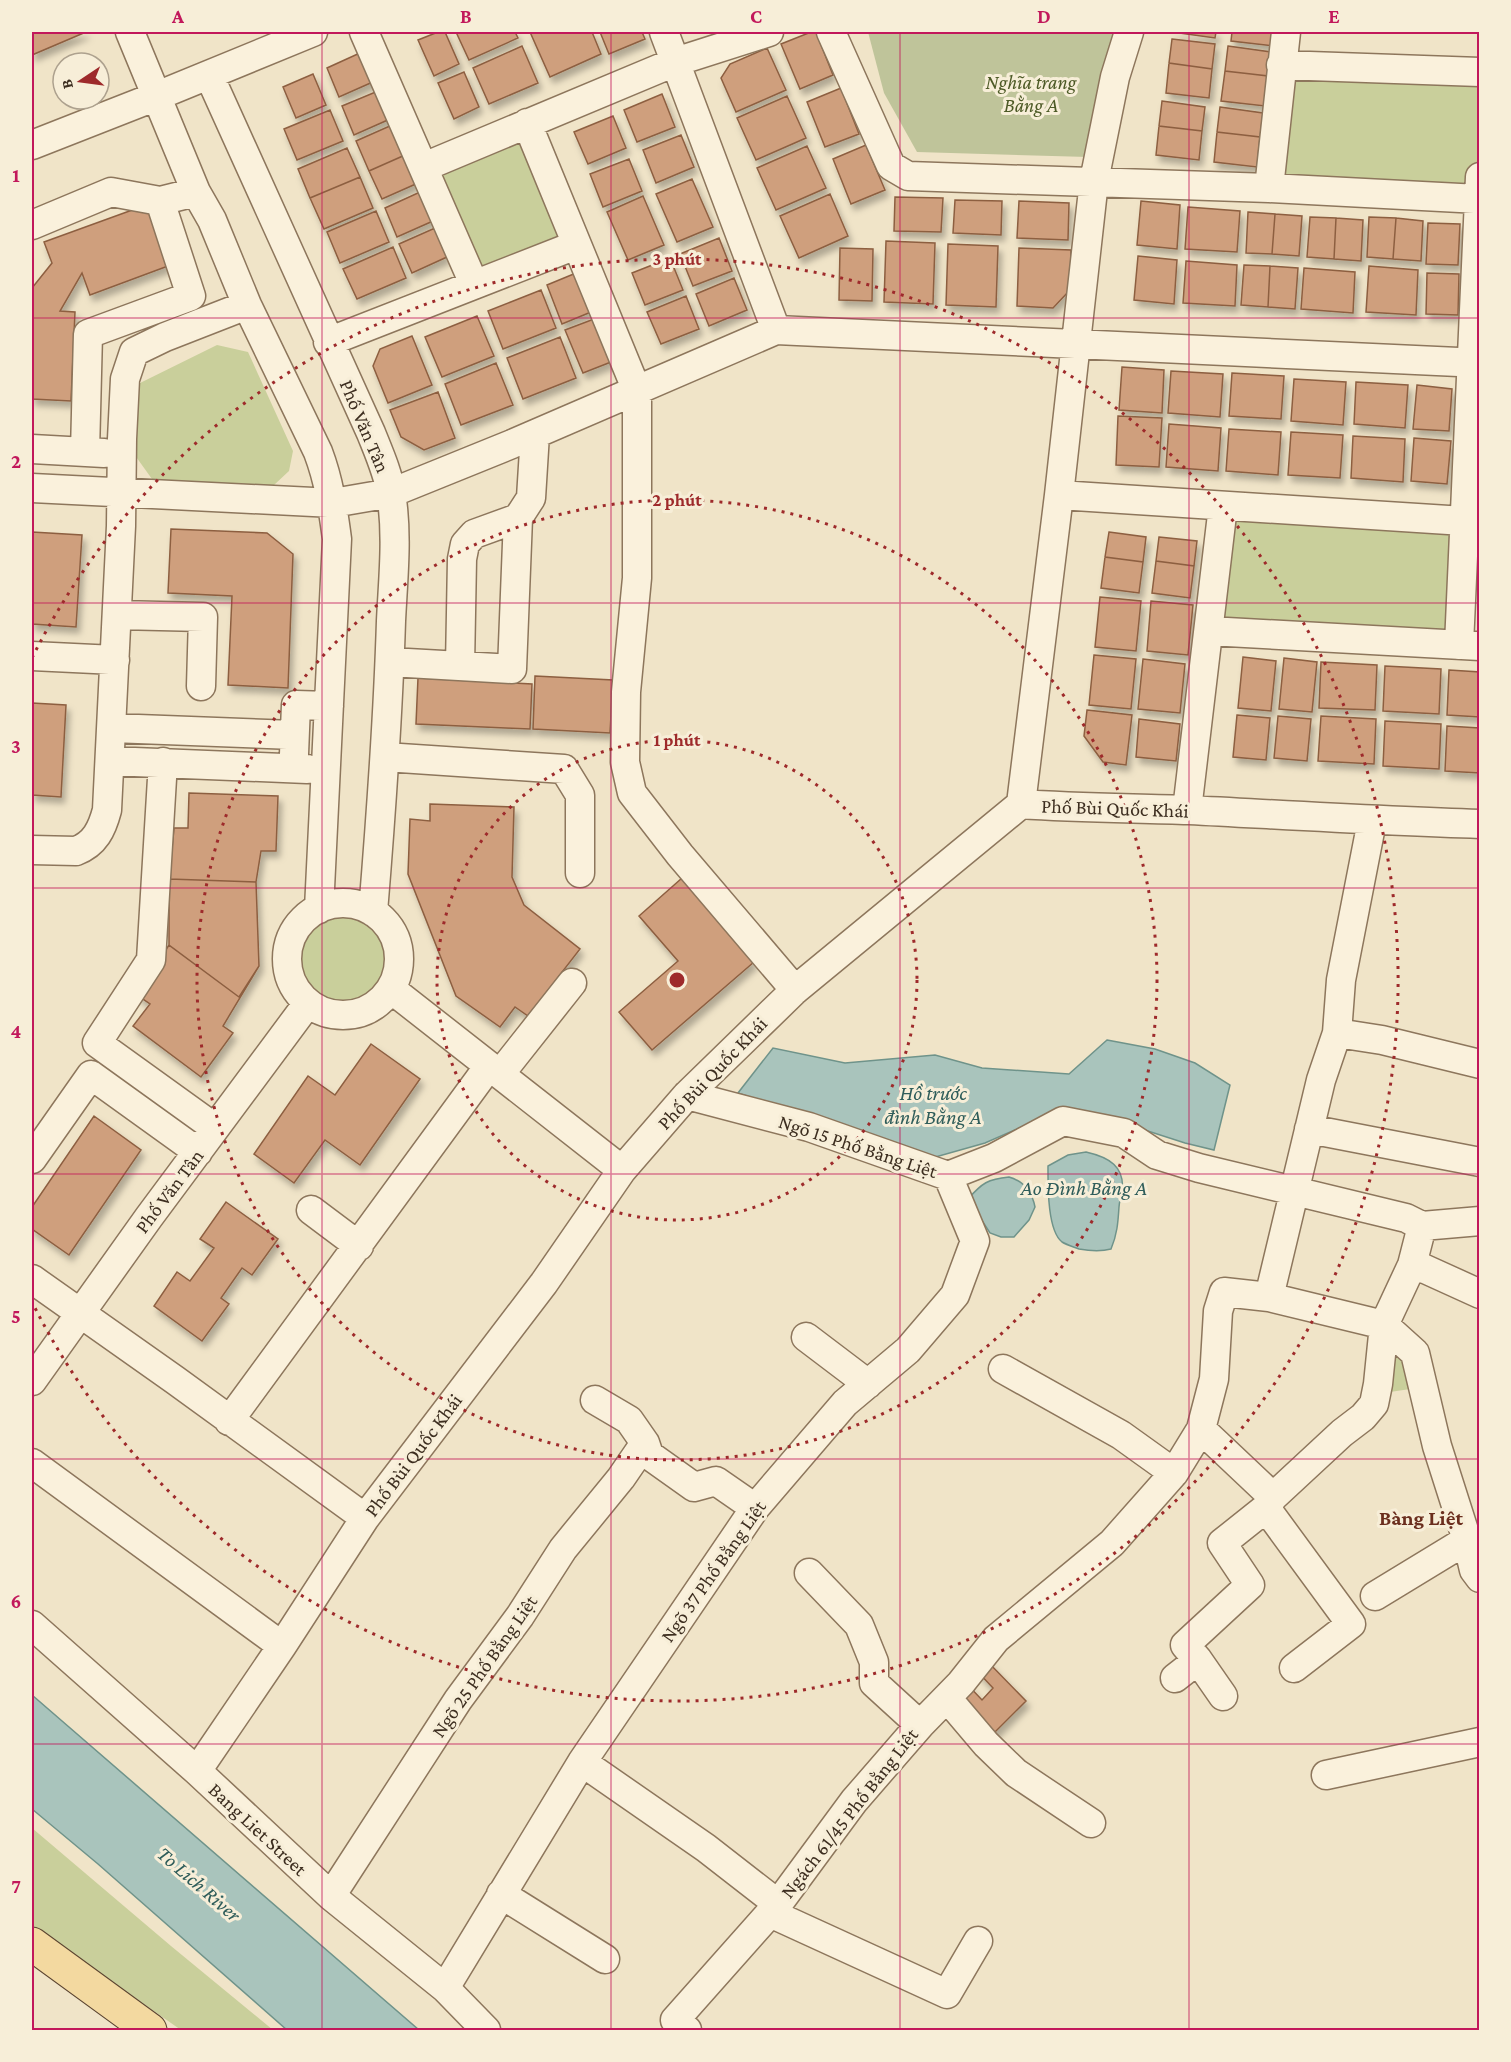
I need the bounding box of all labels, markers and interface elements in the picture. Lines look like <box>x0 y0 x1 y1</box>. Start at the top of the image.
text: A <box>171 5 185 27</box>
text: B <box>460 5 472 27</box>
text: C <box>750 5 762 27</box>
text: D <box>1037 5 1051 27</box>
text: E <box>1328 5 1340 27</box>
north arrow <box>51 51 111 111</box>
park label: Nghĩa trang Bằng A <box>985 71 1078 117</box>
text: B <box>58 78 76 91</box>
text: 1 <box>12 164 20 186</box>
text: 3 phút <box>652 249 702 269</box>
street label: Phố Văn Tân <box>336 376 395 476</box>
text: 2 <box>11 450 21 472</box>
text: 2 phút <box>652 490 702 510</box>
text: 1 phút <box>653 730 701 750</box>
text: 3 <box>11 735 21 757</box>
street label: Phố Bùi Quốc Khái <box>1041 794 1189 822</box>
centre of rings <box>667 970 687 990</box>
street label: Phố Bùi Quốc Khái <box>653 1012 771 1134</box>
text: 4 <box>11 1020 22 1042</box>
water label: Hồ trước đình Bằng A <box>884 1081 982 1129</box>
street label: Ngõ 15 Phố Bằng Liệt <box>776 1110 940 1183</box>
street label: Phố Văn Tân <box>130 1145 208 1237</box>
water label: Ao Đình Bằng A <box>1020 1176 1147 1200</box>
text: 5 <box>11 1305 21 1327</box>
street label: Phố Bùi Quốc Khái <box>360 1389 466 1521</box>
street label: Ngõ 37 Phố Bằng Liệt <box>656 1496 771 1647</box>
district label: Bàng Liệt <box>1379 1506 1463 1530</box>
text: 6 <box>11 1590 21 1612</box>
street label: Ngõ 25 Phố Bằng Liệt <box>427 1590 542 1742</box>
street label: Ngách 61/45 Phố Bằng Liệt <box>776 1723 923 1903</box>
street label: Bang Liet Street <box>204 1778 312 1881</box>
water label: To Lich River <box>153 1841 246 1927</box>
text: 7 <box>11 1875 21 1897</box>

